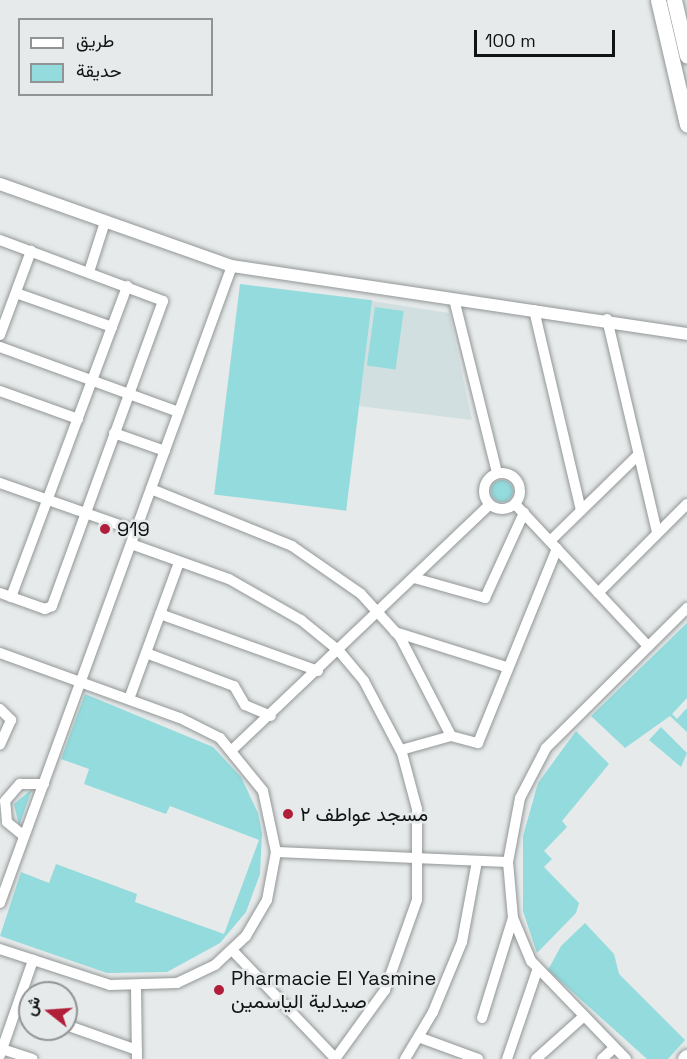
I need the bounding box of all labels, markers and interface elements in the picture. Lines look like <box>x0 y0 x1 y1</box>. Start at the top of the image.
legend <box>18 18 213 96</box>
scale bar <box>477 18 618 56</box>
text: طريق <box>76 29 114 52</box>
text: 100 m <box>485 29 536 52</box>
text: حديقة <box>76 59 122 82</box>
place label: 919 <box>117 517 150 541</box>
marker: 919 <box>98 522 112 536</box>
place label: مسجد عواطف ٢ <box>300 802 428 826</box>
marker: مسجد عواطف ٢ <box>281 807 295 821</box>
place label: Pharmacie El Yasmine صيدلية الياسمين <box>231 966 437 1013</box>
north arrow <box>18 981 78 1041</box>
marker: Pharmacie El Yasmine صيدلية الياسمين <box>212 983 226 997</box>
text: ش <box>19 994 45 1018</box>

